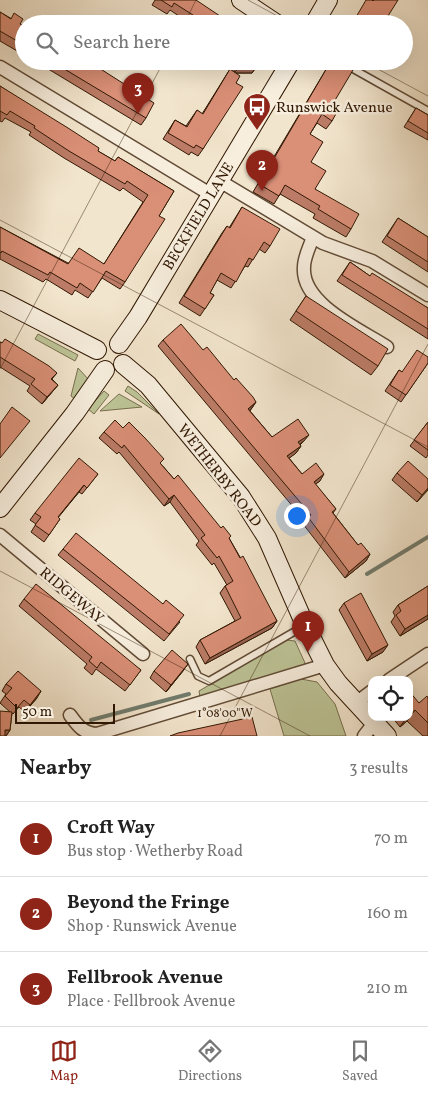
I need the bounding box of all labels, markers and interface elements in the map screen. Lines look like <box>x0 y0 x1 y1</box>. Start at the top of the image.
search box <box>15 15 413 70</box>
icon: search <box>33 29 61 57</box>
text: Search here <box>73 30 170 56</box>
pin: 3 <box>122 73 154 114</box>
bus stop icon: Runswick Avenue <box>242 92 272 131</box>
place label: Runswick Avenue <box>276 98 393 119</box>
pin: 2 <box>246 150 278 191</box>
street label: BECKFIELD LANE <box>159 159 240 275</box>
street label: WETHERBY ROAD <box>172 420 266 532</box>
your location <box>284 503 310 529</box>
street label: RIDGEWAY <box>34 563 108 630</box>
pin: 1 <box>292 611 324 652</box>
map controls <box>368 676 413 721</box>
button: locate <box>368 676 413 721</box>
scale bar <box>15 701 115 724</box>
text: 50 m <box>22 703 52 722</box>
text: 1°08'00"W <box>197 706 253 722</box>
text: Nearby <box>20 754 91 783</box>
text: 3 results <box>349 758 408 780</box>
text: Croft Way <box>67 815 155 841</box>
text: 1 <box>33 828 39 850</box>
text: 70 m <box>374 828 408 850</box>
text: Bus stop · Wetherby Road <box>67 841 243 863</box>
text: Beyond the Fringe <box>67 890 230 916</box>
text: 2 <box>32 903 40 925</box>
text: 160 m <box>367 903 408 925</box>
text: Shop · Runswick Avenue <box>67 916 237 938</box>
text: Fellbrook Avenue <box>67 965 223 991</box>
text: 3 <box>32 978 40 1000</box>
text: 210 m <box>366 978 408 1000</box>
text: Place · Fellbrook Avenue <box>67 991 235 1013</box>
tab: Map <box>50 1037 78 1086</box>
tab: Directions <box>178 1037 242 1086</box>
tab: Saved <box>342 1037 378 1086</box>

